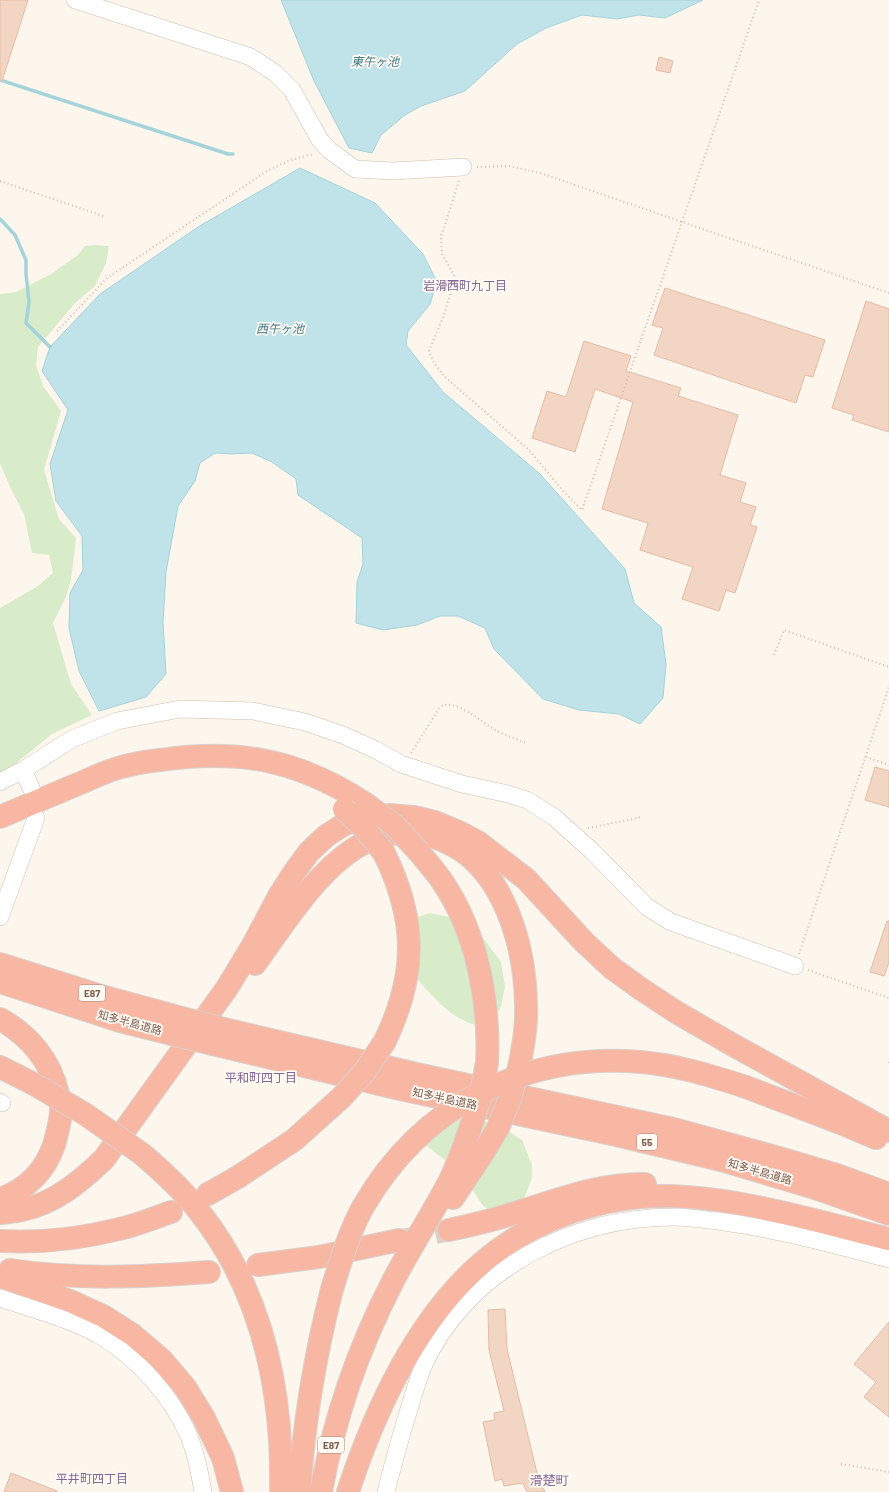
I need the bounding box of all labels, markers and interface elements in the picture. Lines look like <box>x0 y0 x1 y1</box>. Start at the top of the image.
water label: 東午ヶ池 <box>351 54 400 68</box>
district label: 岩滑西町九丁目 <box>423 278 507 292</box>
water label: 西午ヶ池 <box>256 321 305 335</box>
road number: E87 <box>79 985 105 1001</box>
street label: 知多半島道路 <box>96 1007 164 1037</box>
district label: 平和町四丁目 <box>225 1070 297 1084</box>
street label: 知多半島道路 <box>411 1085 479 1111</box>
road number: 55 <box>637 1134 657 1150</box>
street label: 知多半島道路 <box>726 1156 794 1186</box>
road number: E87 <box>318 1437 344 1453</box>
district label: 平井町四丁目 <box>56 1471 128 1485</box>
district label: 滑楚町 <box>529 1472 569 1488</box>

